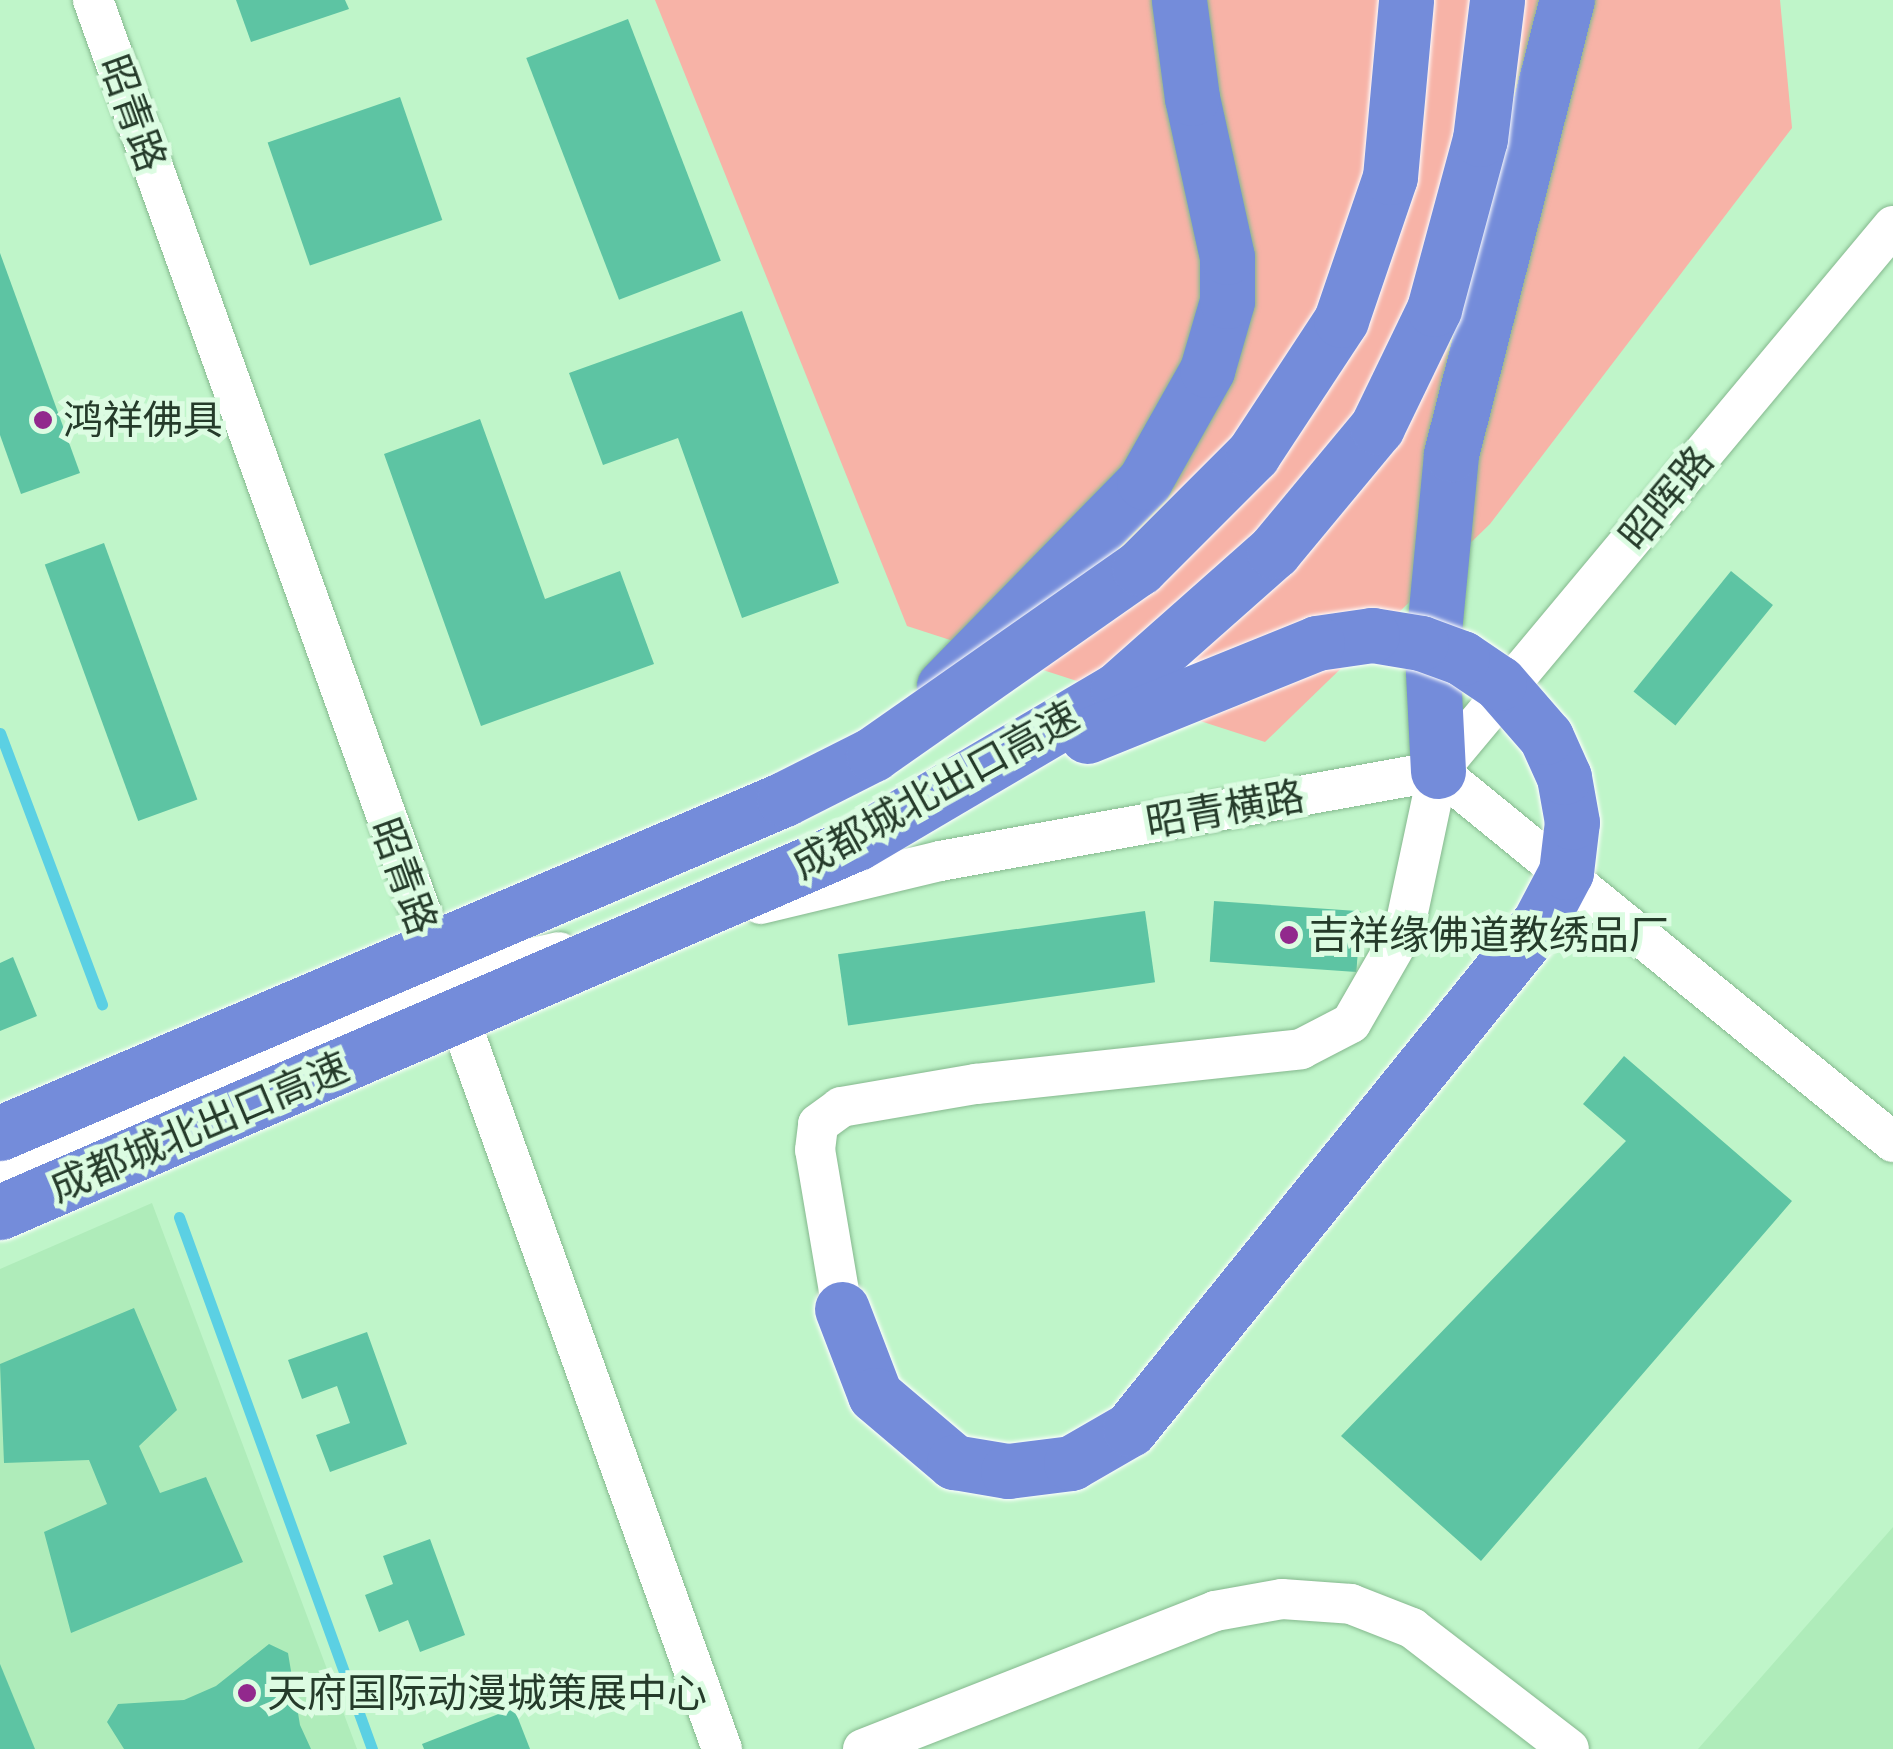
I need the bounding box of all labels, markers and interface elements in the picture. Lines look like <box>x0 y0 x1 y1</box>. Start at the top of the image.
street label: 昭青路 <box>90 48 176 178</box>
place label: 鸿祥佛具 <box>63 396 223 444</box>
marker: 鸿祥佛具 <box>32 409 54 431</box>
street label: 昭晖路 <box>1609 437 1723 559</box>
street label: 成都城北出口高速 <box>783 691 1087 889</box>
street label: 昭青横路 <box>1142 771 1308 847</box>
street label: 昭青路 <box>361 811 447 941</box>
place label: 吉祥缘佛道教绣品厂 <box>1309 911 1669 959</box>
marker: 吉祥缘佛道教绣品厂 <box>1278 924 1300 946</box>
street label: 成都城北出口高速 <box>42 1042 356 1212</box>
place label: 天府国际动漫城策展中心 <box>267 1669 707 1717</box>
marker: 天府国际动漫城策展中心 <box>236 1682 258 1704</box>

